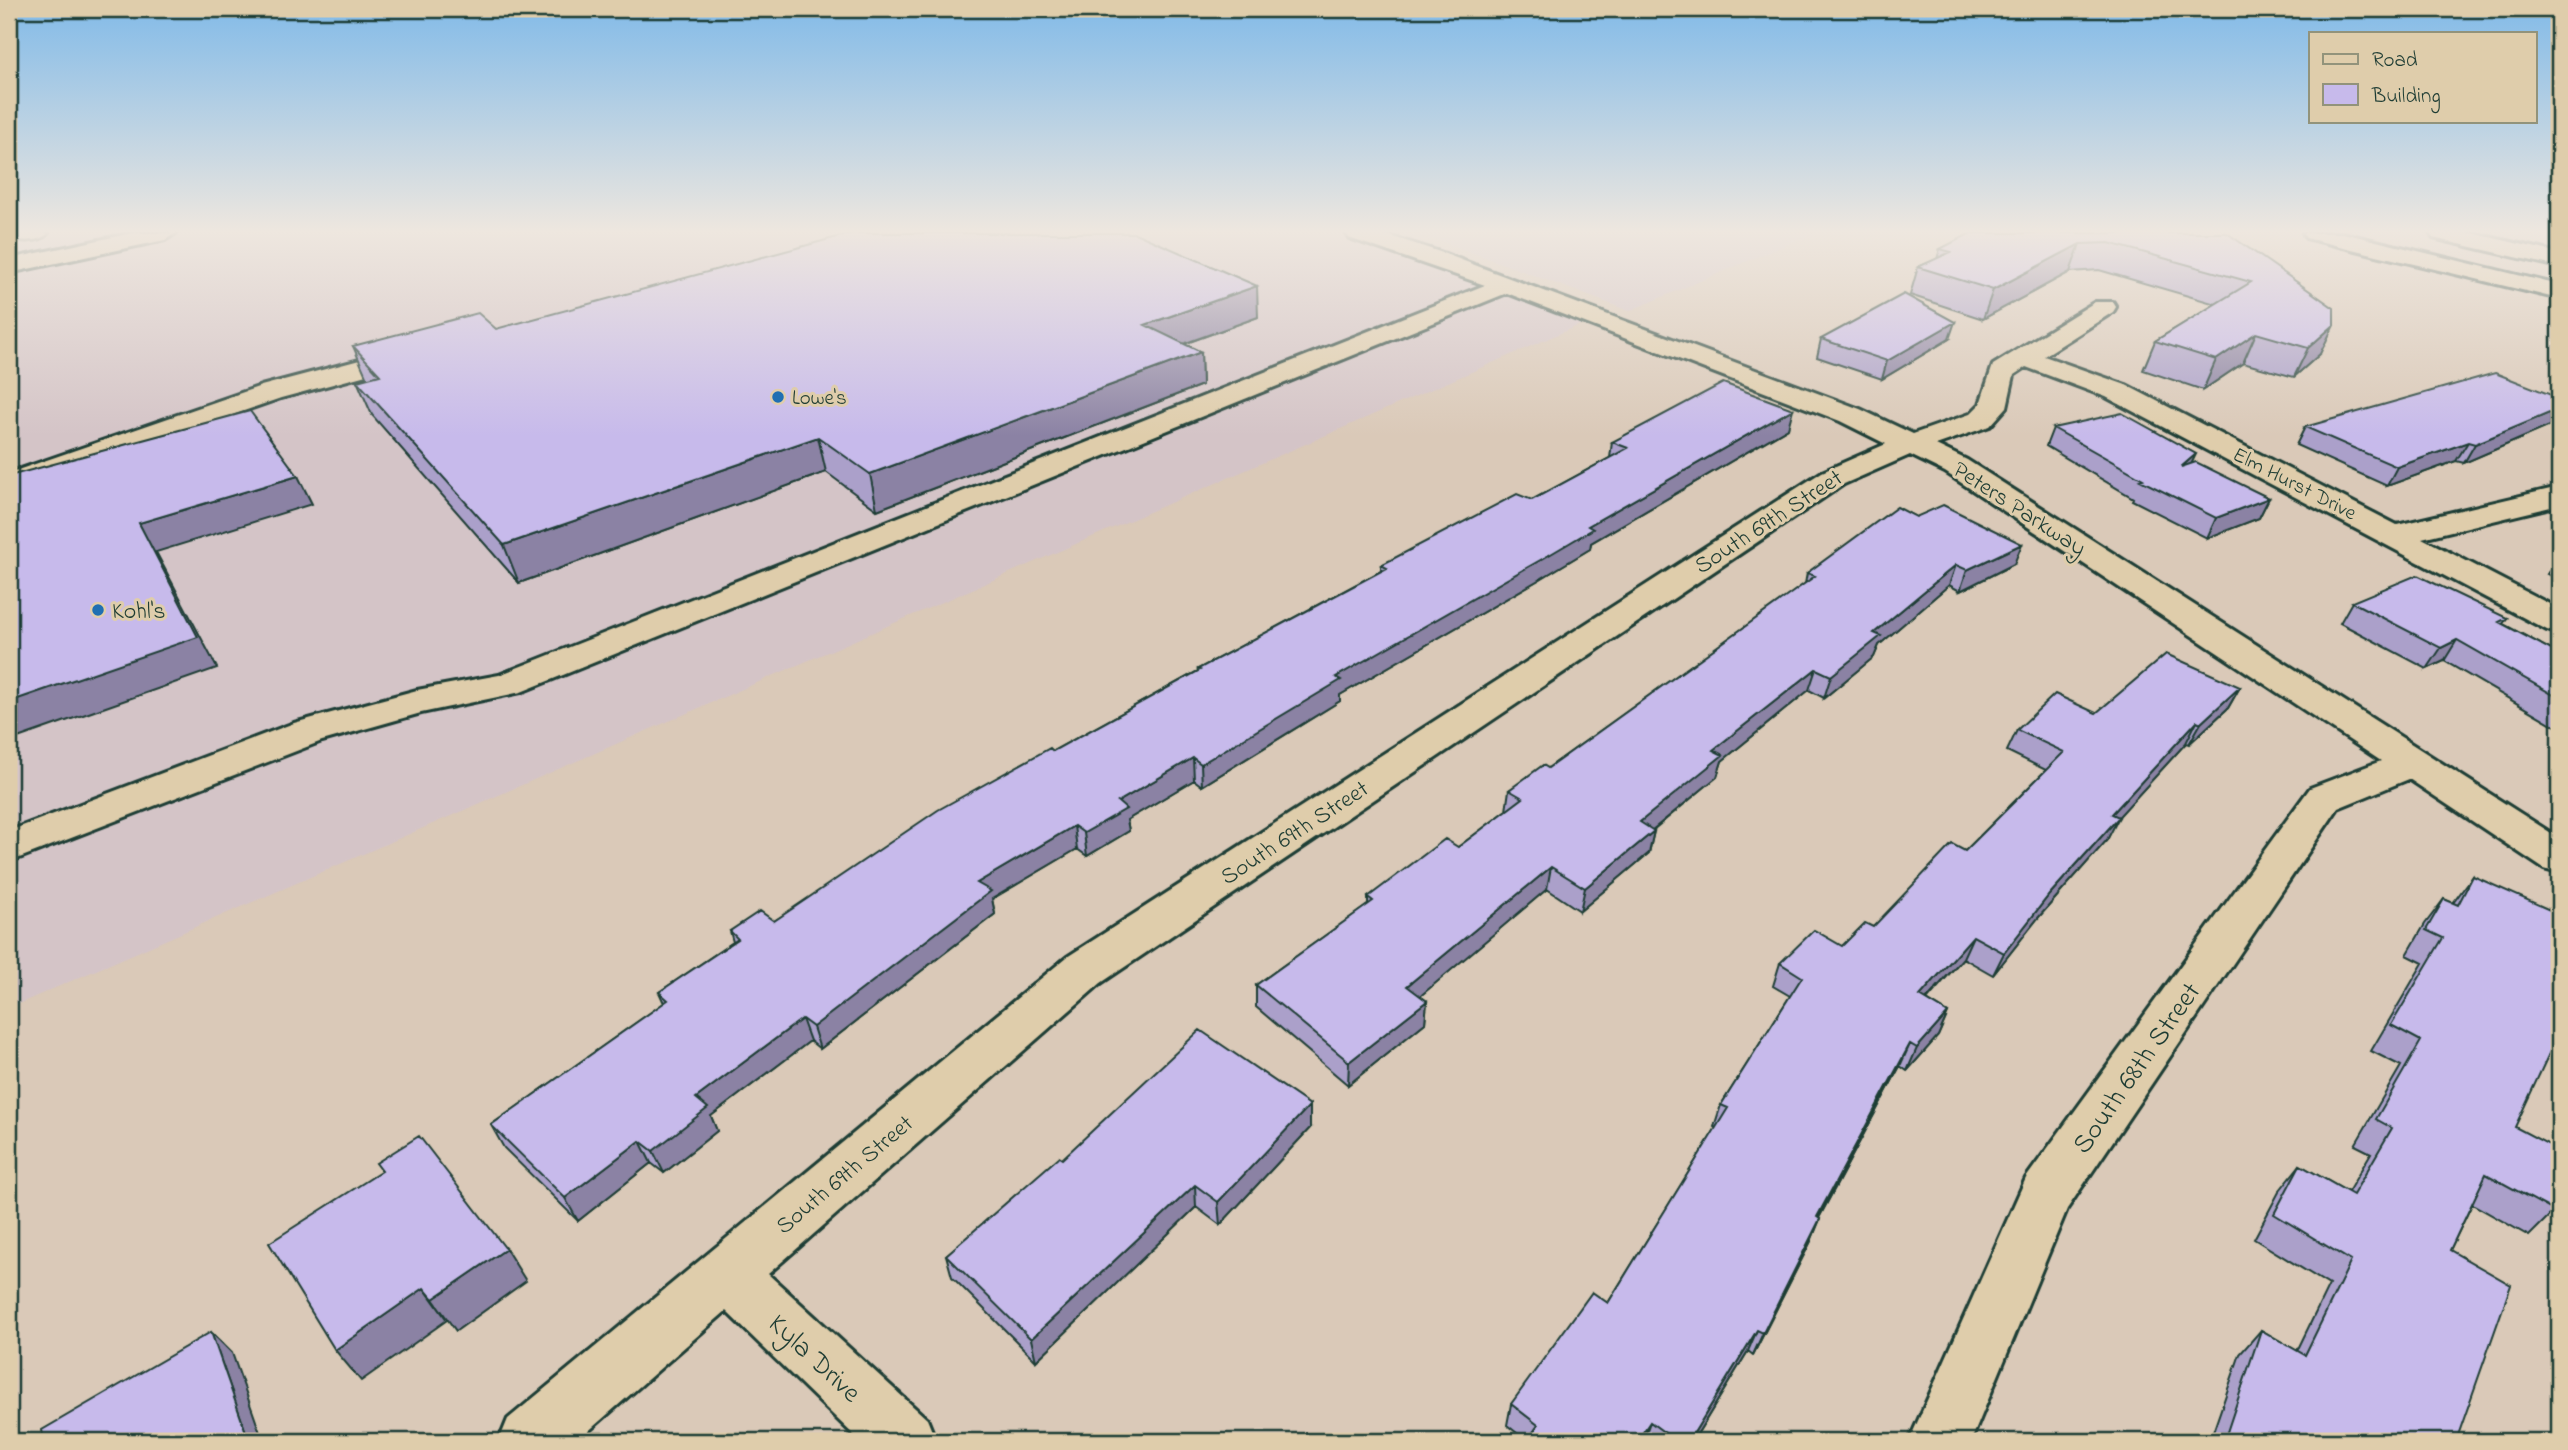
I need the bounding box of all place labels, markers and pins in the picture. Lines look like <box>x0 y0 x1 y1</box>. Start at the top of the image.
place label: Lowe's <box>792 384 847 414</box>
marker: Lowe's <box>770 389 786 405</box>
place label: Kohl's <box>112 595 166 630</box>
marker: Kohl's <box>90 602 106 618</box>

